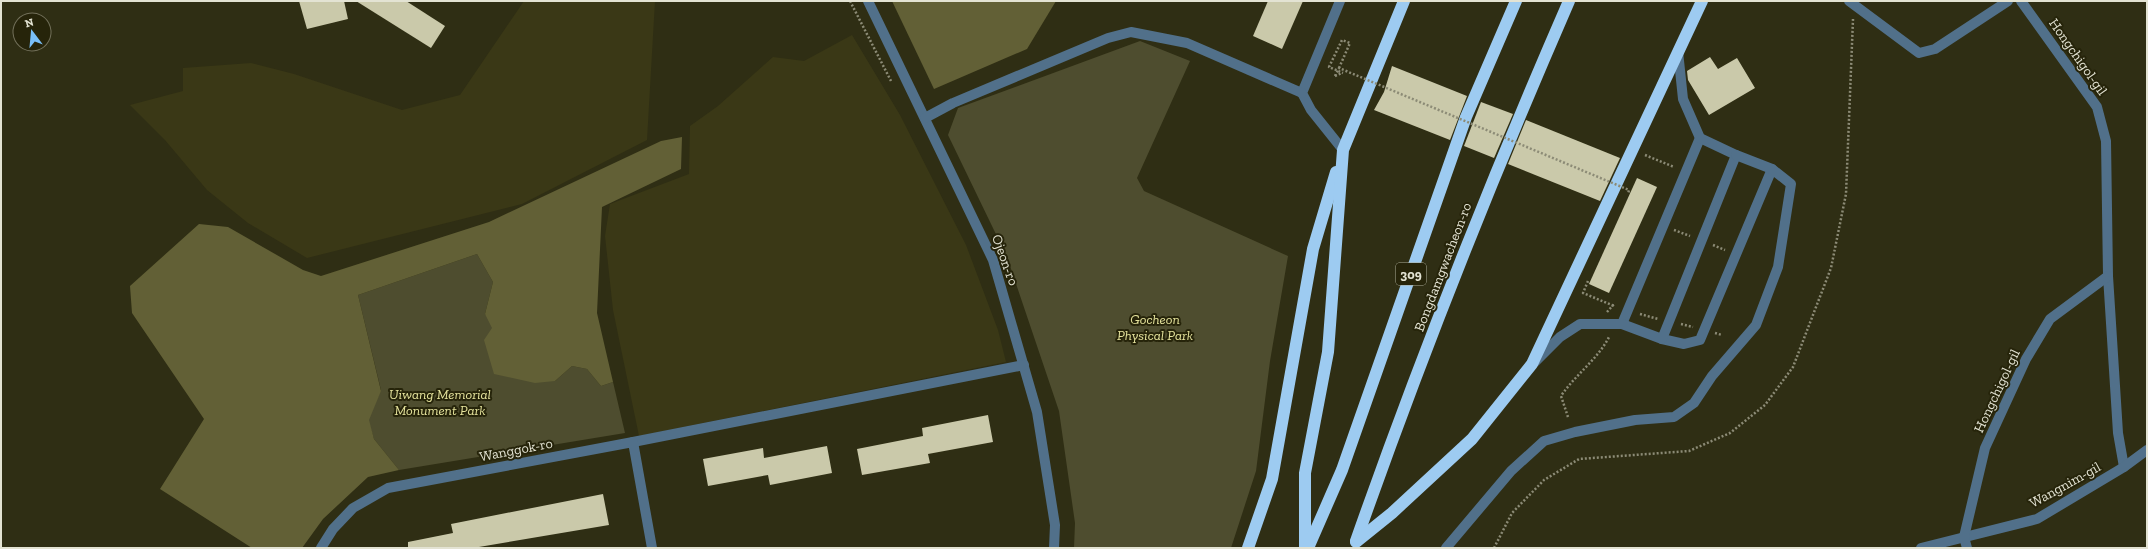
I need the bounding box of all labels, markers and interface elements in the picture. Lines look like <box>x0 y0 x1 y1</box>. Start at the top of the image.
north arrow <box>12 12 52 52</box>
text: N <box>24 15 36 30</box>
street label: Hongchigol-gil <box>2045 15 2111 99</box>
street label: Bongdamgwacheon-ro <box>1411 200 1475 334</box>
street label: Ojeon-ro <box>988 232 1022 288</box>
road number: 309 <box>1396 263 1426 285</box>
park label: Gocheon Physical Park <box>1117 311 1193 344</box>
street label: Hongchigol-gil <box>1970 346 2024 435</box>
park label: Uiwang Memorial Monument Park <box>389 386 491 419</box>
street label: Wanggok-ro <box>478 435 554 465</box>
street label: Wangnim-gil <box>2026 458 2104 512</box>

